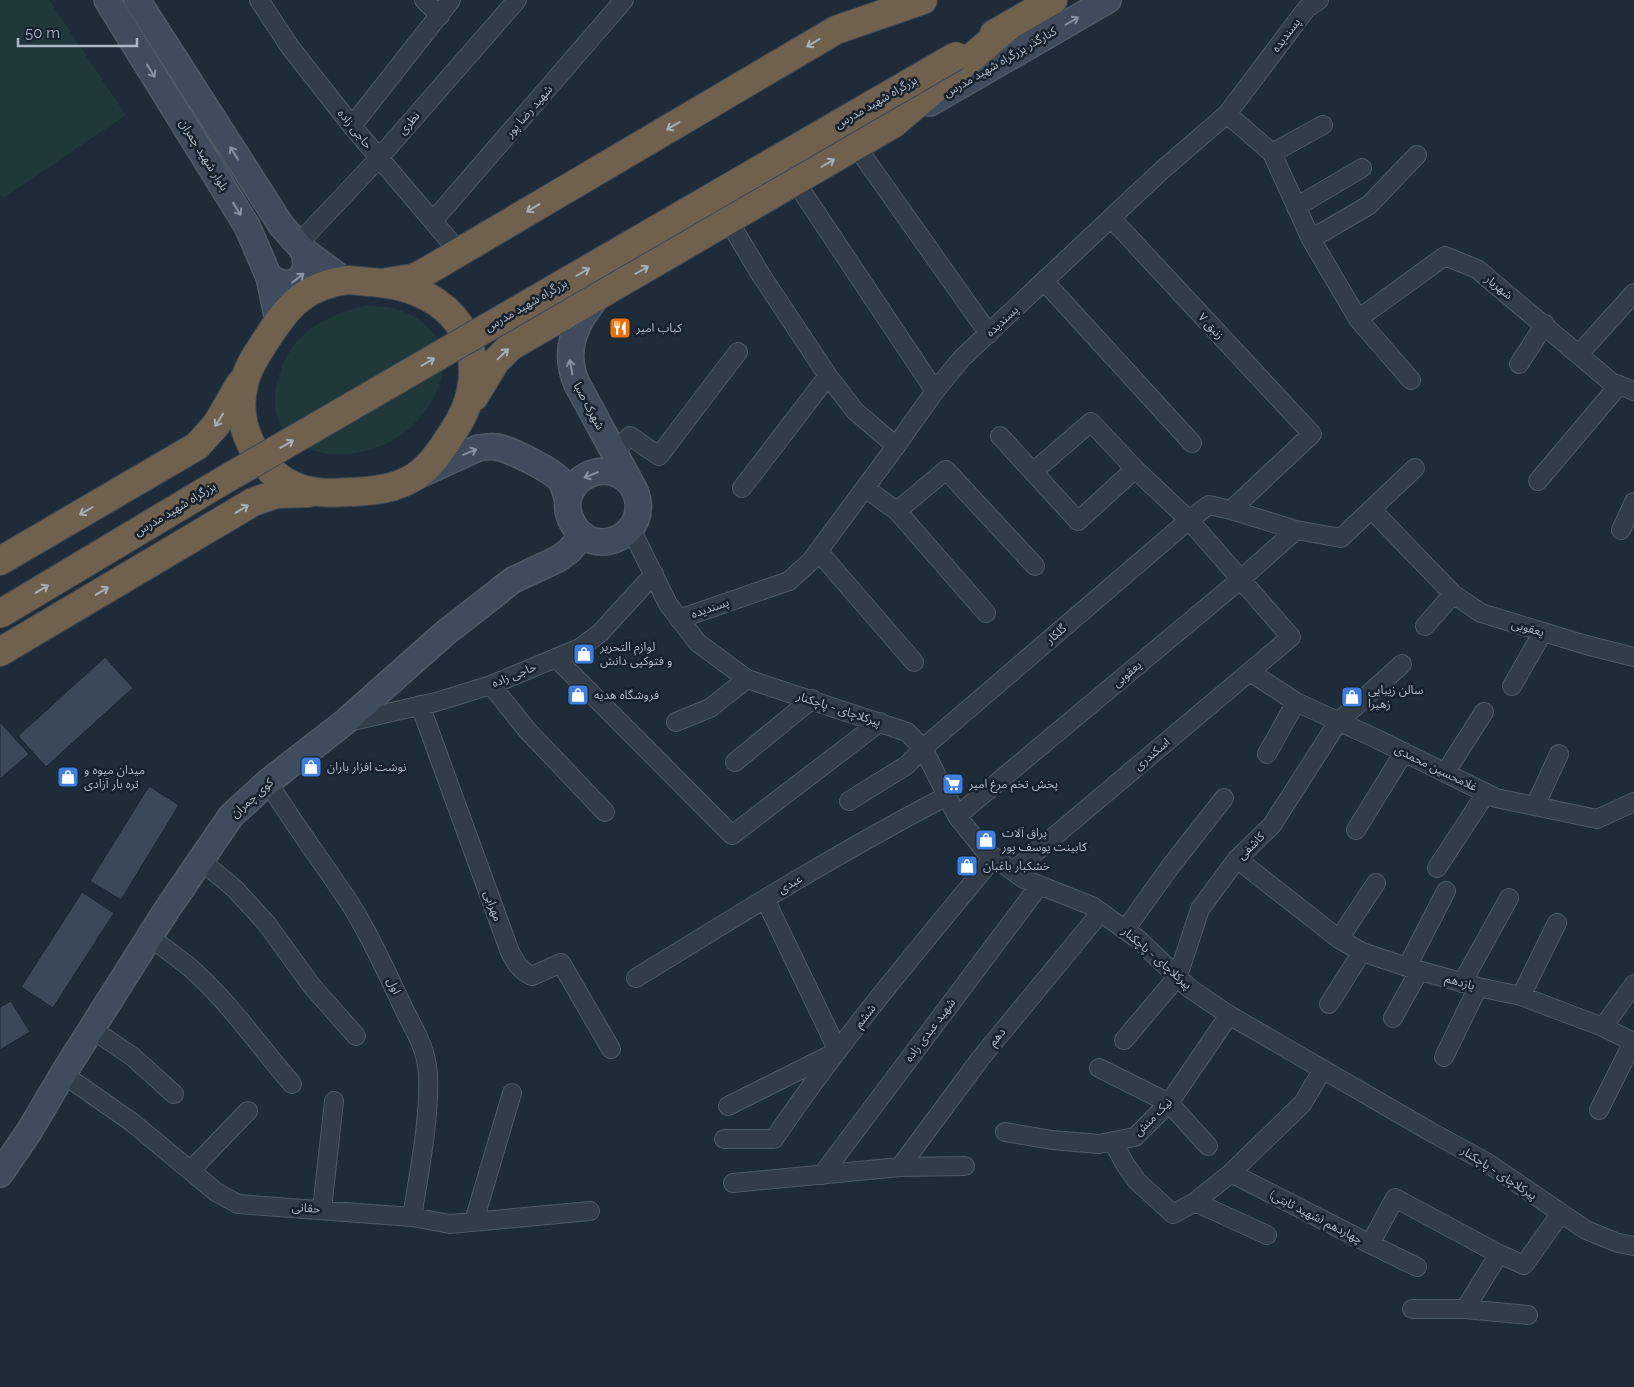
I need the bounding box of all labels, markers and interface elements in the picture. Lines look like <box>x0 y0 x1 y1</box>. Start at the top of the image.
scale bar <box>18 15 136 47</box>
street label: پسندیده <box>1269 15 1304 55</box>
one-way arrow <box>1064 16 1079 26</box>
street label: کنارگذر بزرگراه شهید مدرس <box>941 23 1060 100</box>
text: 50 m <box>25 24 60 42</box>
one-way arrow <box>806 39 820 49</box>
one-way arrow <box>147 64 157 78</box>
street label: بزرگراه شهید مدرس <box>832 73 920 131</box>
street label: شهید رضا پور <box>502 82 556 141</box>
street label: حاجی زاده <box>335 106 375 152</box>
street label: نظری <box>395 109 423 137</box>
street label: بلوار شهید چمران <box>176 117 232 194</box>
one-way arrow <box>666 121 680 131</box>
one-way arrow <box>228 146 238 160</box>
one-way arrow <box>820 157 834 167</box>
one-way arrow <box>232 202 242 216</box>
one-way arrow <box>526 204 540 214</box>
one-way arrow <box>634 265 648 275</box>
one-way arrow <box>576 266 590 276</box>
street label: شهریار <box>1482 271 1516 302</box>
one-way arrow <box>291 273 304 284</box>
street label: بزرگراه شهید مدرس <box>482 276 570 334</box>
street label: پسندیده <box>983 303 1022 340</box>
street label: زنبق ۷ <box>1195 310 1227 343</box>
restaurant icon: کباب امیر <box>608 316 632 340</box>
place label: کباب امیر <box>635 321 683 335</box>
one-way arrow <box>496 348 509 360</box>
one-way arrow <box>420 357 434 367</box>
one-way arrow <box>566 359 576 375</box>
street label: شهرک صبا <box>571 380 607 432</box>
one-way arrow <box>214 413 224 427</box>
one-way arrow <box>280 438 294 448</box>
one-way arrow <box>462 446 477 456</box>
one-way arrow <box>584 471 599 480</box>
street label: بزرگراه شهید مدرس <box>132 479 218 539</box>
one-way arrow <box>235 503 249 513</box>
one-way arrow <box>79 506 94 516</box>
one-way arrow <box>34 583 48 593</box>
one-way arrow <box>95 586 109 596</box>
street label: پسندیده <box>689 595 731 622</box>
street label: یعقوبی <box>1510 617 1546 639</box>
street label: گلکار <box>1042 621 1070 647</box>
place label: لوازم التحریر و فتوکپی دانش <box>599 640 672 669</box>
shop icon: لوازم التحریر و فتوکپی دانش <box>572 642 596 666</box>
street label: یعقوبی <box>1110 658 1144 690</box>
street label: حاجی زاده <box>490 660 538 690</box>
shop icon: فروشگاه هدیه <box>566 683 590 707</box>
place label: سالن زیبایی زهیرا <box>1368 683 1424 711</box>
shop icon: سالن زیبایی زهیرا <box>1340 685 1364 709</box>
place label: فروشگاه هدیه <box>594 688 659 702</box>
street label: پیرکلاچای - پاچکنار <box>794 688 883 730</box>
street label: اسکندری <box>1131 735 1173 773</box>
street label: غلامحسین محمدی <box>1392 742 1480 794</box>
shop icon: نوشت افزار باران <box>299 755 323 779</box>
place label: نوشت افزار باران <box>327 760 406 774</box>
place label: میدان میوه و تره بار آزادی <box>84 763 145 791</box>
shop icon: میدان میوه و تره بار آزادی <box>56 765 80 789</box>
supermarket icon: پخش تخم مرغ امیر <box>941 772 965 796</box>
street label: کوی چمران <box>228 775 278 821</box>
place label: پخش تخم مرغ امیر <box>968 777 1058 793</box>
place label: یراق آلات کابینت یوسف پور <box>1001 826 1088 855</box>
shop icon: یراق آلات کابینت یوسف پور <box>974 828 998 852</box>
street label: کاشفی <box>1235 829 1268 862</box>
shop icon: خشکبار باغبان <box>955 854 979 878</box>
place label: خشکبار باغبان <box>983 859 1050 873</box>
street label: عبدی <box>775 872 805 897</box>
street label: مهرابی <box>481 889 505 923</box>
street label: پیرکلاچای - پاچکنار <box>1118 923 1195 993</box>
street label: یازدهم <box>1443 971 1477 995</box>
street label: اول <box>384 976 404 997</box>
street label: شهید عبدی زاده <box>902 996 958 1064</box>
street label: ششم <box>851 1001 880 1032</box>
street label: دهم <box>985 1025 1010 1050</box>
street label: نیک منش <box>1131 1095 1175 1139</box>
street label: پیرکلاچای - پاچکنار <box>1457 1143 1540 1204</box>
street label: چهاردهم (شهید ثابتی) <box>1266 1187 1365 1248</box>
street label: حقانی <box>291 1200 321 1216</box>

